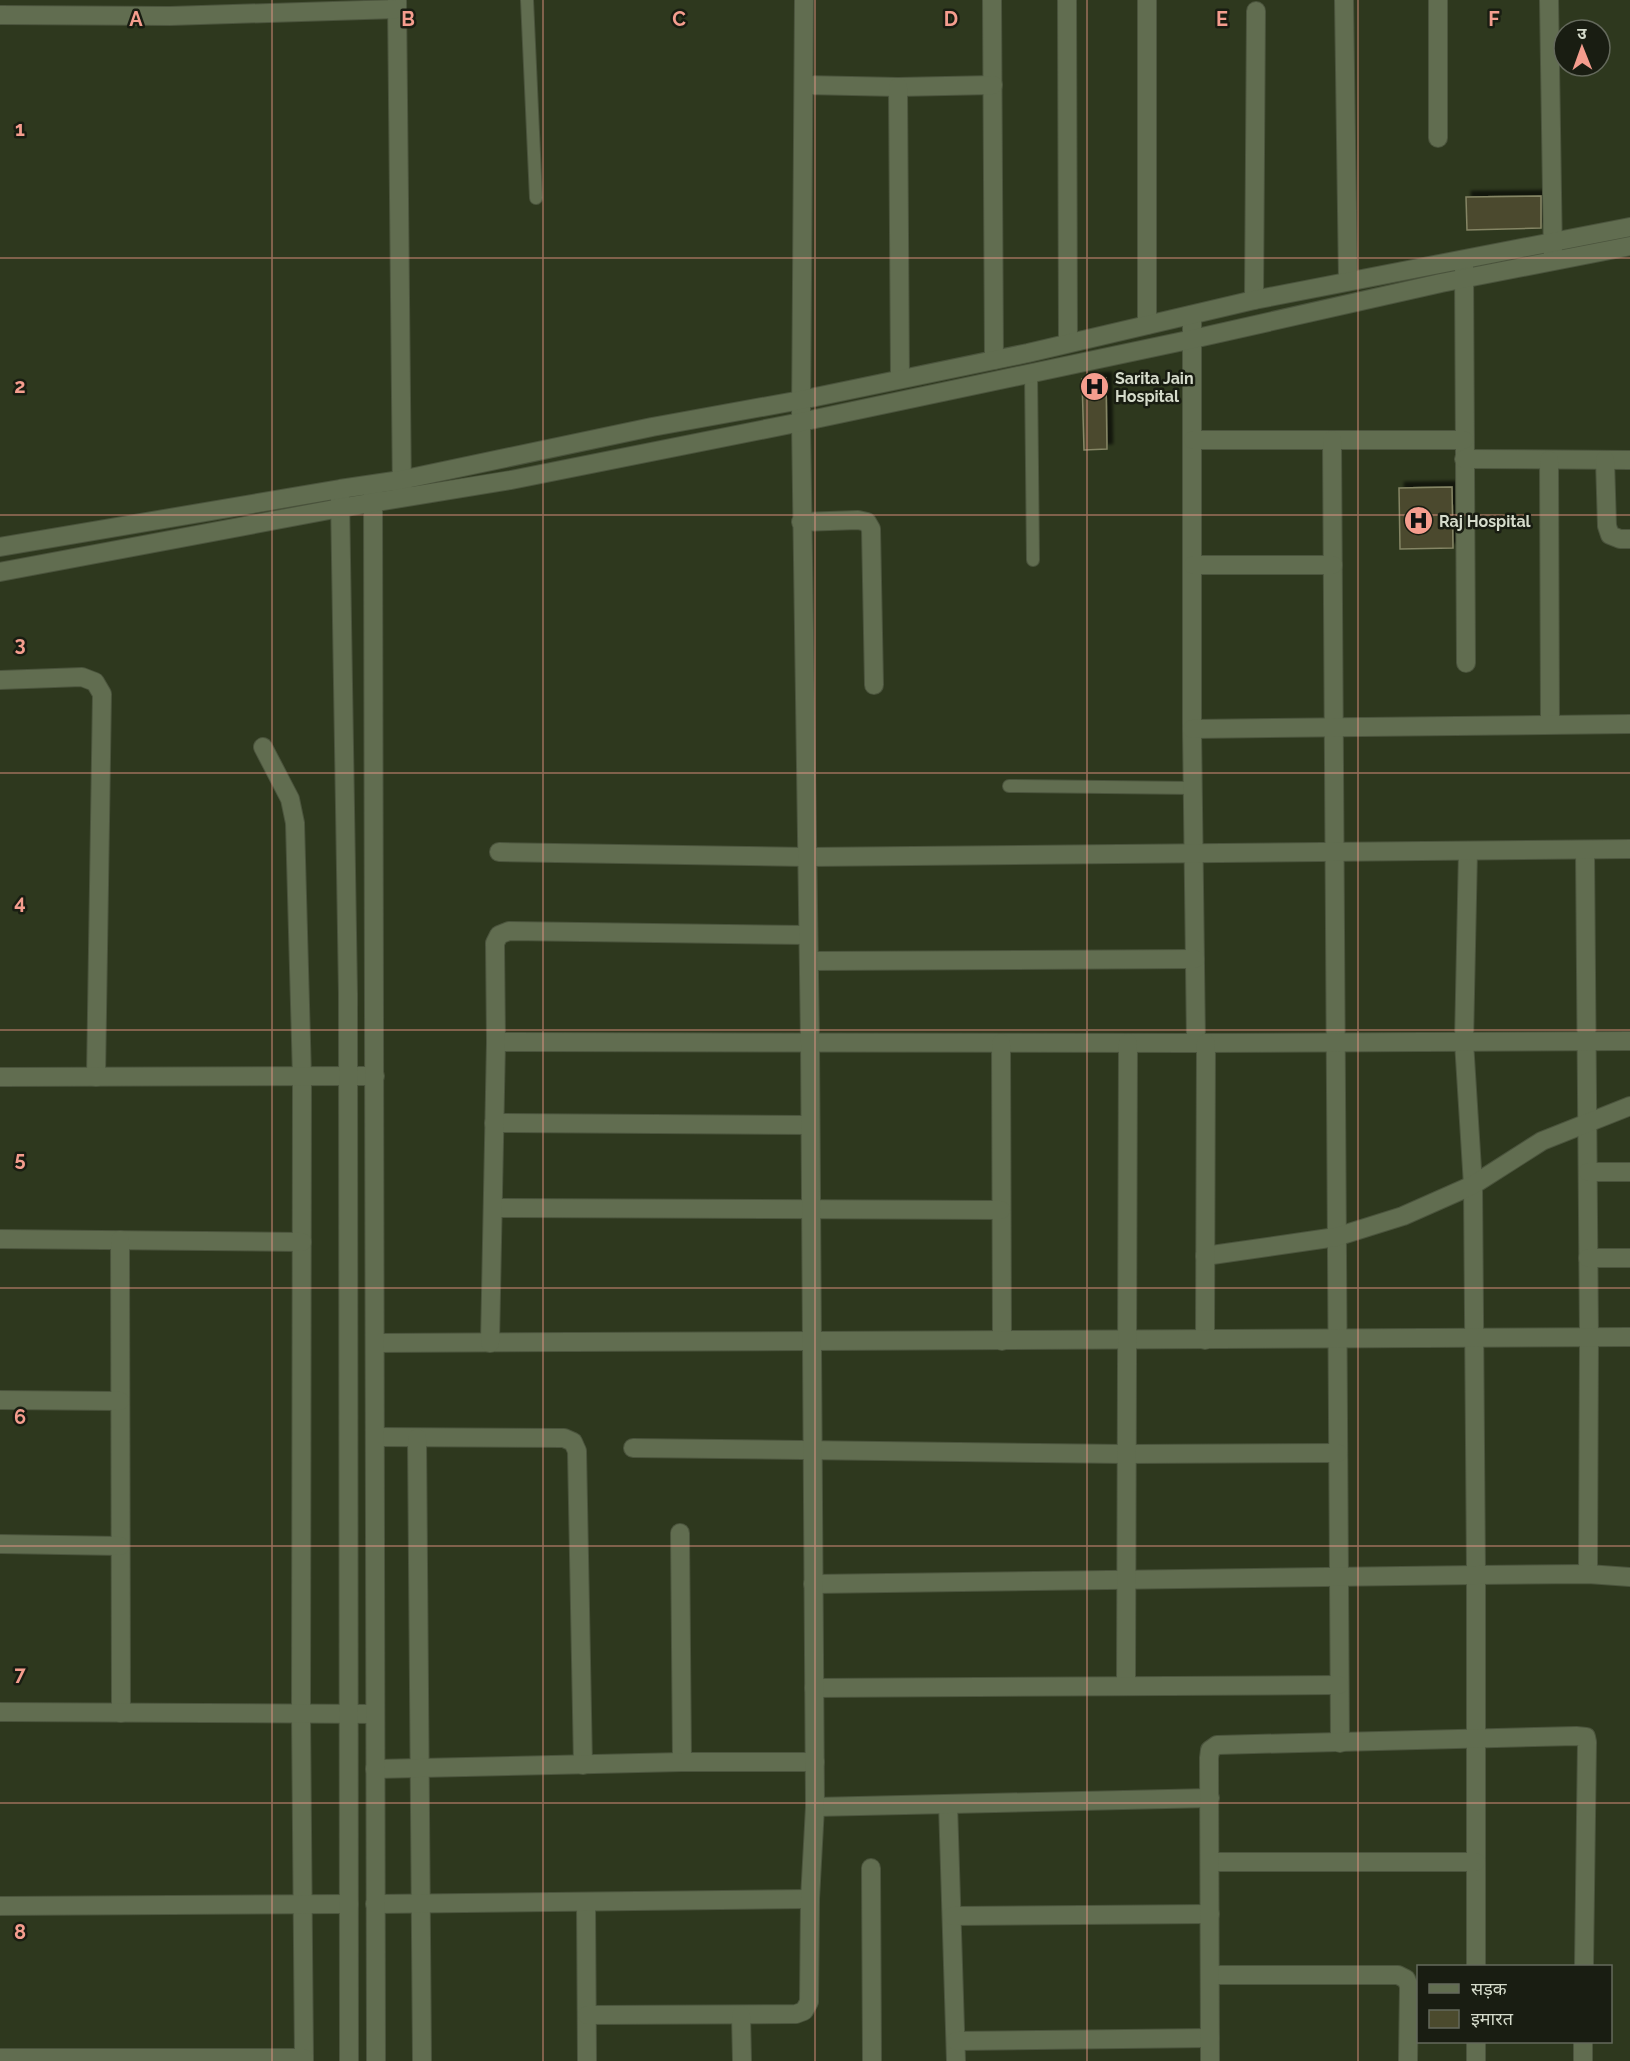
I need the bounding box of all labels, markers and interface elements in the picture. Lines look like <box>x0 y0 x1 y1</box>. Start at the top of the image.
text: A <box>129 7 143 31</box>
text: B <box>401 7 415 31</box>
text: C <box>672 7 686 31</box>
text: D <box>944 7 958 31</box>
text: E <box>1216 7 1228 31</box>
text: F <box>1488 7 1500 31</box>
north arrow <box>1552 18 1612 78</box>
text: उ <box>1577 24 1587 43</box>
text: 1 <box>15 117 25 141</box>
place label: Sarita Jain Hospital <box>1115 369 1194 406</box>
hospital icon: Sarita Jain Hospital <box>1078 371 1110 403</box>
text: 2 <box>14 374 26 398</box>
hospital icon: Raj Hospital <box>1402 505 1434 537</box>
place label: Raj Hospital <box>1439 512 1532 531</box>
text: 3 <box>14 632 26 656</box>
text: 4 <box>14 890 26 914</box>
text: 5 <box>14 1147 26 1171</box>
text: 6 <box>14 1405 26 1429</box>
text: 7 <box>14 1662 26 1686</box>
text: 8 <box>14 1920 26 1944</box>
legend <box>1417 1965 1612 2043</box>
text: सड़क <box>1471 1978 1508 1999</box>
text: इमारत <box>1471 2008 1514 2029</box>

